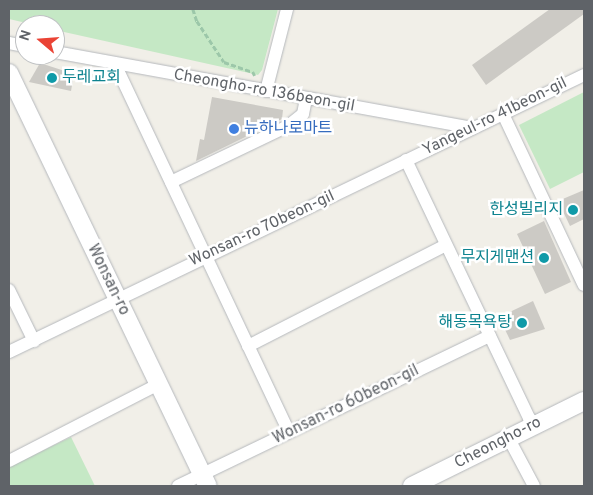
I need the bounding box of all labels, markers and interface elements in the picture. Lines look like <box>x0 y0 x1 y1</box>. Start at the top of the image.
north arrow <box>15 15 65 65</box>
text: N <box>17 28 36 43</box>
street label: Cheongho-ro 136beon-gil <box>172 66 356 116</box>
place label: 두레교회 <box>62 68 121 88</box>
marker: 두레교회 <box>46 72 58 84</box>
street label: Yangeul-ro 41beon-gil <box>420 74 570 160</box>
place label: 뉴하나로마트 <box>244 119 332 139</box>
marker: 뉴하나로마트 <box>228 123 240 135</box>
street label: Wonsan-ro 70beon-gil <box>186 187 338 271</box>
place label: 한성빌리지 <box>489 200 563 220</box>
marker: 한성빌리지 <box>567 204 579 216</box>
street label: Wonsan-ro <box>82 241 134 319</box>
place label: 무지게맨션 <box>460 248 534 268</box>
marker: 무지게맨션 <box>538 252 550 264</box>
place label: 해동목욕탕 <box>438 313 512 333</box>
marker: 해동목욕탕 <box>516 317 528 329</box>
street label: Wonsan-ro 60beon-gil <box>270 361 422 449</box>
street label: Cheongho-ro <box>451 413 545 473</box>

